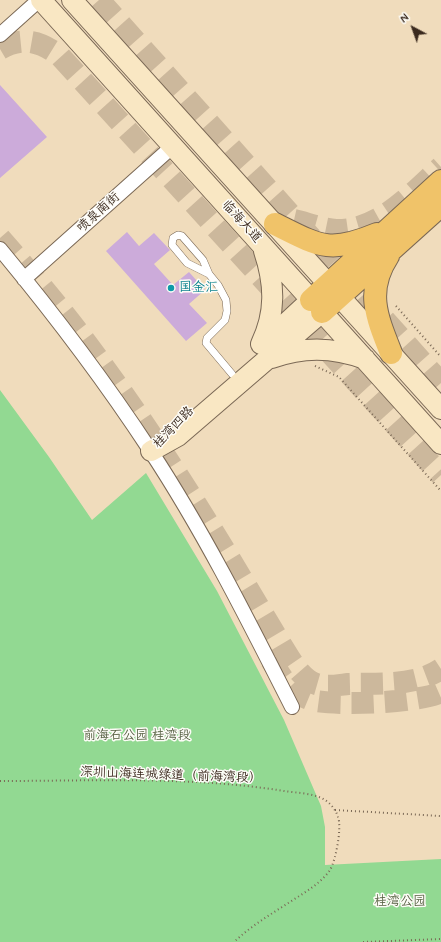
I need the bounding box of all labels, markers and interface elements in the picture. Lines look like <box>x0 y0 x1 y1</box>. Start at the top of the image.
north arrow <box>393 8 433 48</box>
text: N <box>398 11 412 27</box>
street label: 喷泉南街 <box>74 190 124 236</box>
street label: 临海大道 <box>218 197 264 247</box>
place label: 国金汇 <box>179 280 218 296</box>
marker: 国金汇 <box>166 283 176 293</box>
street label: 桂湾四路 <box>150 404 198 452</box>
park label: 前海石公园 桂湾段 <box>83 728 191 744</box>
street label: 深圳山海连城绿道（前海湾段） <box>80 765 262 787</box>
park label: 桂湾公园 <box>374 894 426 910</box>

